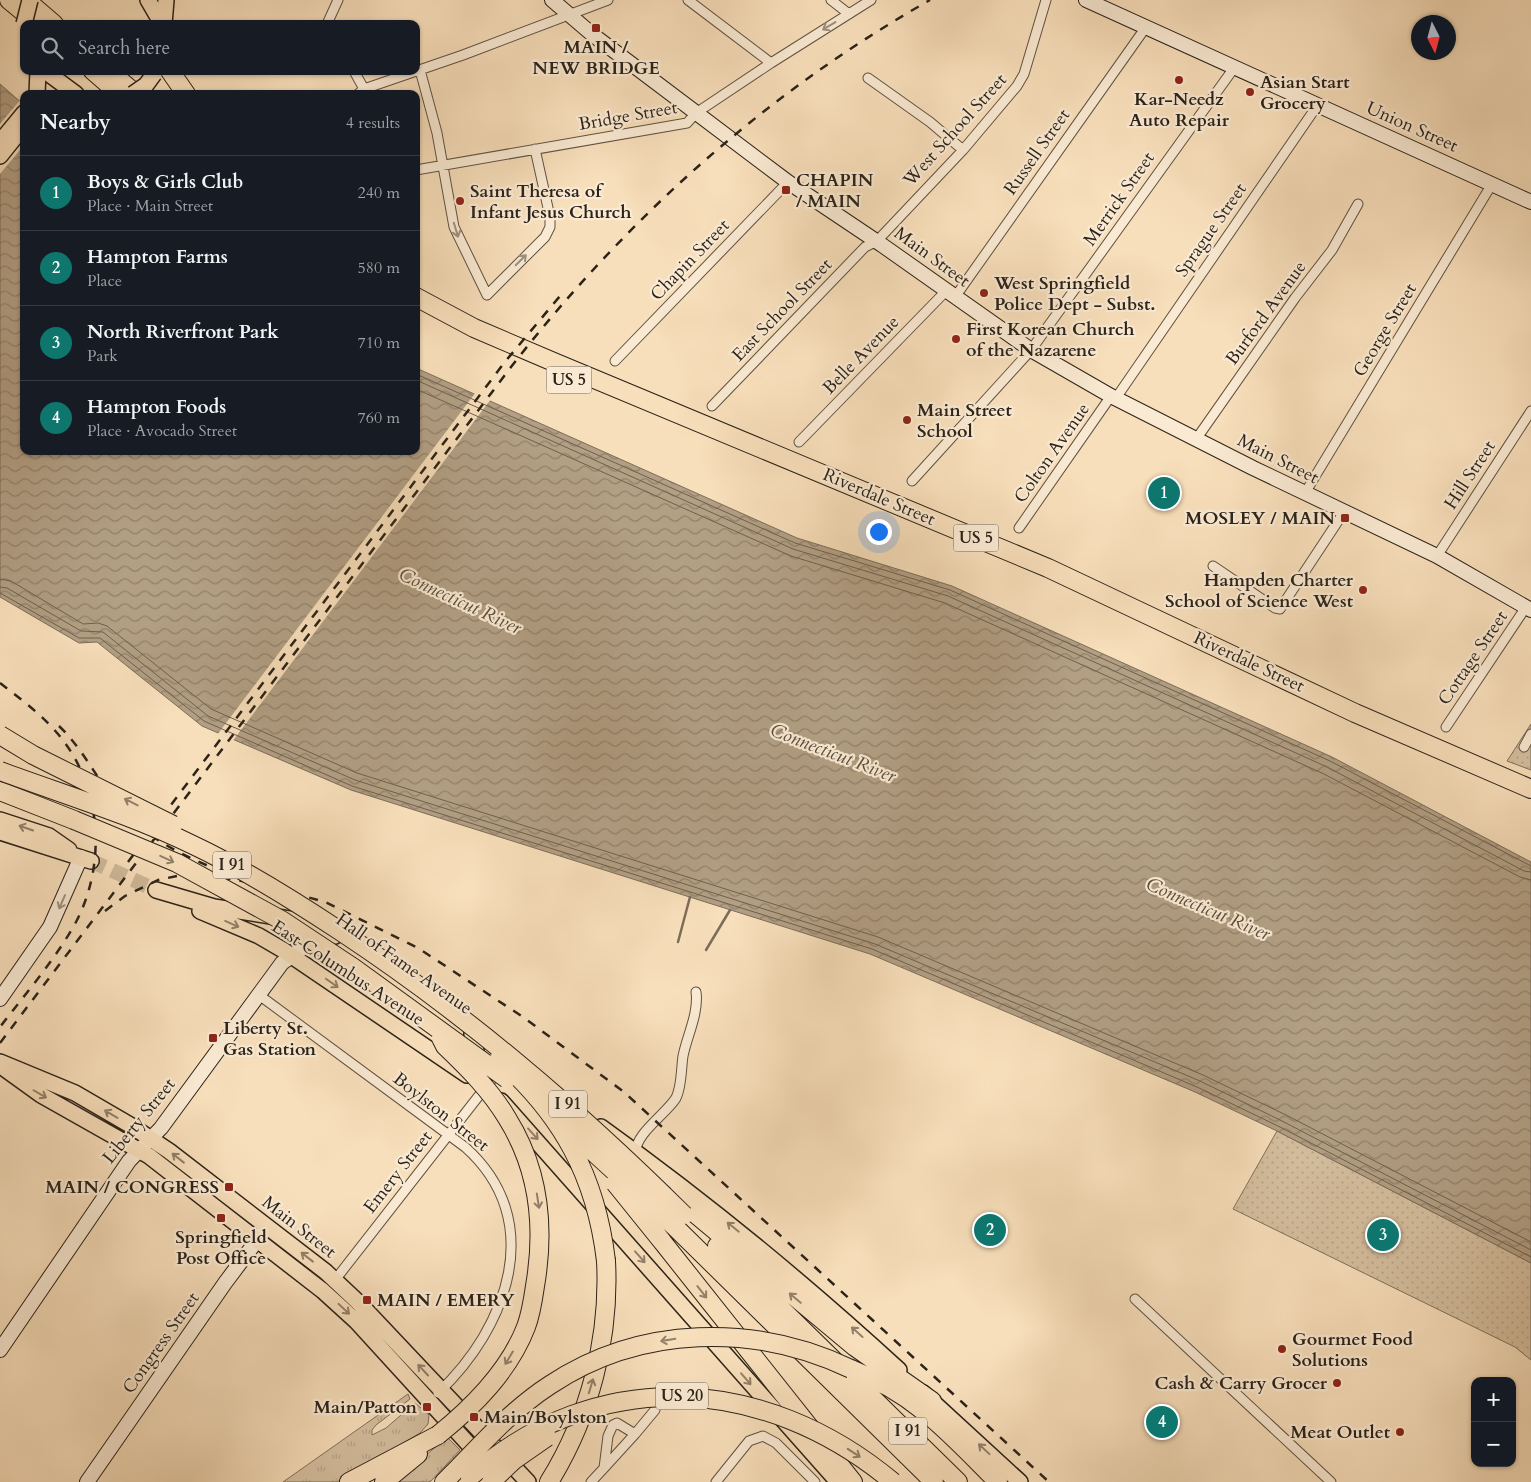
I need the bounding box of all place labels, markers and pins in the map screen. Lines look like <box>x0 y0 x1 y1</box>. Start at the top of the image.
marker: MAIN / NEW BRIDGE <box>590 22 602 34</box>
place label: MAIN / NEW BRIDGE <box>532 35 660 81</box>
place label: Asian Start Grocery <box>1260 70 1350 116</box>
marker: Kar-Needz Auto Repair <box>1173 74 1185 86</box>
marker: Asian Start Grocery <box>1244 86 1256 98</box>
place label: Kar-Needz Auto Repair <box>1129 87 1230 133</box>
place label: CHAPIN / MAIN <box>796 168 874 214</box>
place label: Saint Theresa of Infant Jesus Church <box>470 179 632 225</box>
marker: CHAPIN / MAIN <box>780 184 792 196</box>
marker: Saint Theresa of Infant Jesus Church <box>454 195 466 207</box>
place label: West Springfield Police Dept - Subst. <box>993 271 1155 317</box>
marker: West Springfield Police Dept - Subst. <box>978 287 990 299</box>
place label: First Korean Church of the Nazarene <box>966 317 1135 363</box>
marker: First Korean Church of the Nazarene <box>950 333 962 345</box>
place label: Main Street School <box>917 398 1012 444</box>
marker: Main Street School <box>901 414 913 426</box>
pin: 1 <box>1148 474 1180 512</box>
place label: MOSLEY / MAIN <box>1185 506 1335 531</box>
marker: MOSLEY / MAIN <box>1339 512 1351 524</box>
place label: Hampden Charter School of Science West <box>1165 568 1354 614</box>
marker: Hampden Charter School of Science West <box>1357 584 1369 596</box>
place label: Liberty St. Gas Station <box>223 1016 317 1062</box>
marker: Liberty St. Gas Station <box>207 1032 219 1044</box>
place label: MAIN / CONGRESS <box>45 1175 219 1200</box>
marker: MAIN / CONGRESS <box>223 1181 235 1193</box>
pin: 2 <box>974 1211 1006 1249</box>
marker: Springfield Post Office <box>215 1212 227 1224</box>
pin: 3 <box>1367 1216 1399 1254</box>
place label: Springfield Post Office <box>175 1225 267 1271</box>
place label: MAIN / EMERY <box>377 1288 515 1313</box>
marker: MAIN / EMERY <box>361 1294 373 1306</box>
place label: Gourmet Food Solutions <box>1292 1327 1414 1373</box>
marker: Gourmet Food Solutions <box>1276 1343 1288 1355</box>
place label: Cash & Carry Grocer <box>1154 1371 1328 1396</box>
marker: Cash & Carry Grocer <box>1331 1377 1343 1389</box>
place label: Main/Patton <box>314 1395 417 1420</box>
marker: Main/Patton <box>421 1401 433 1413</box>
pin: 4 <box>1146 1403 1178 1441</box>
place label: Main/Boylston <box>484 1405 608 1430</box>
marker: Main/Boylston <box>468 1411 480 1423</box>
place label: Meat Outlet <box>1290 1420 1391 1445</box>
marker: Meat Outlet <box>1394 1426 1406 1438</box>

